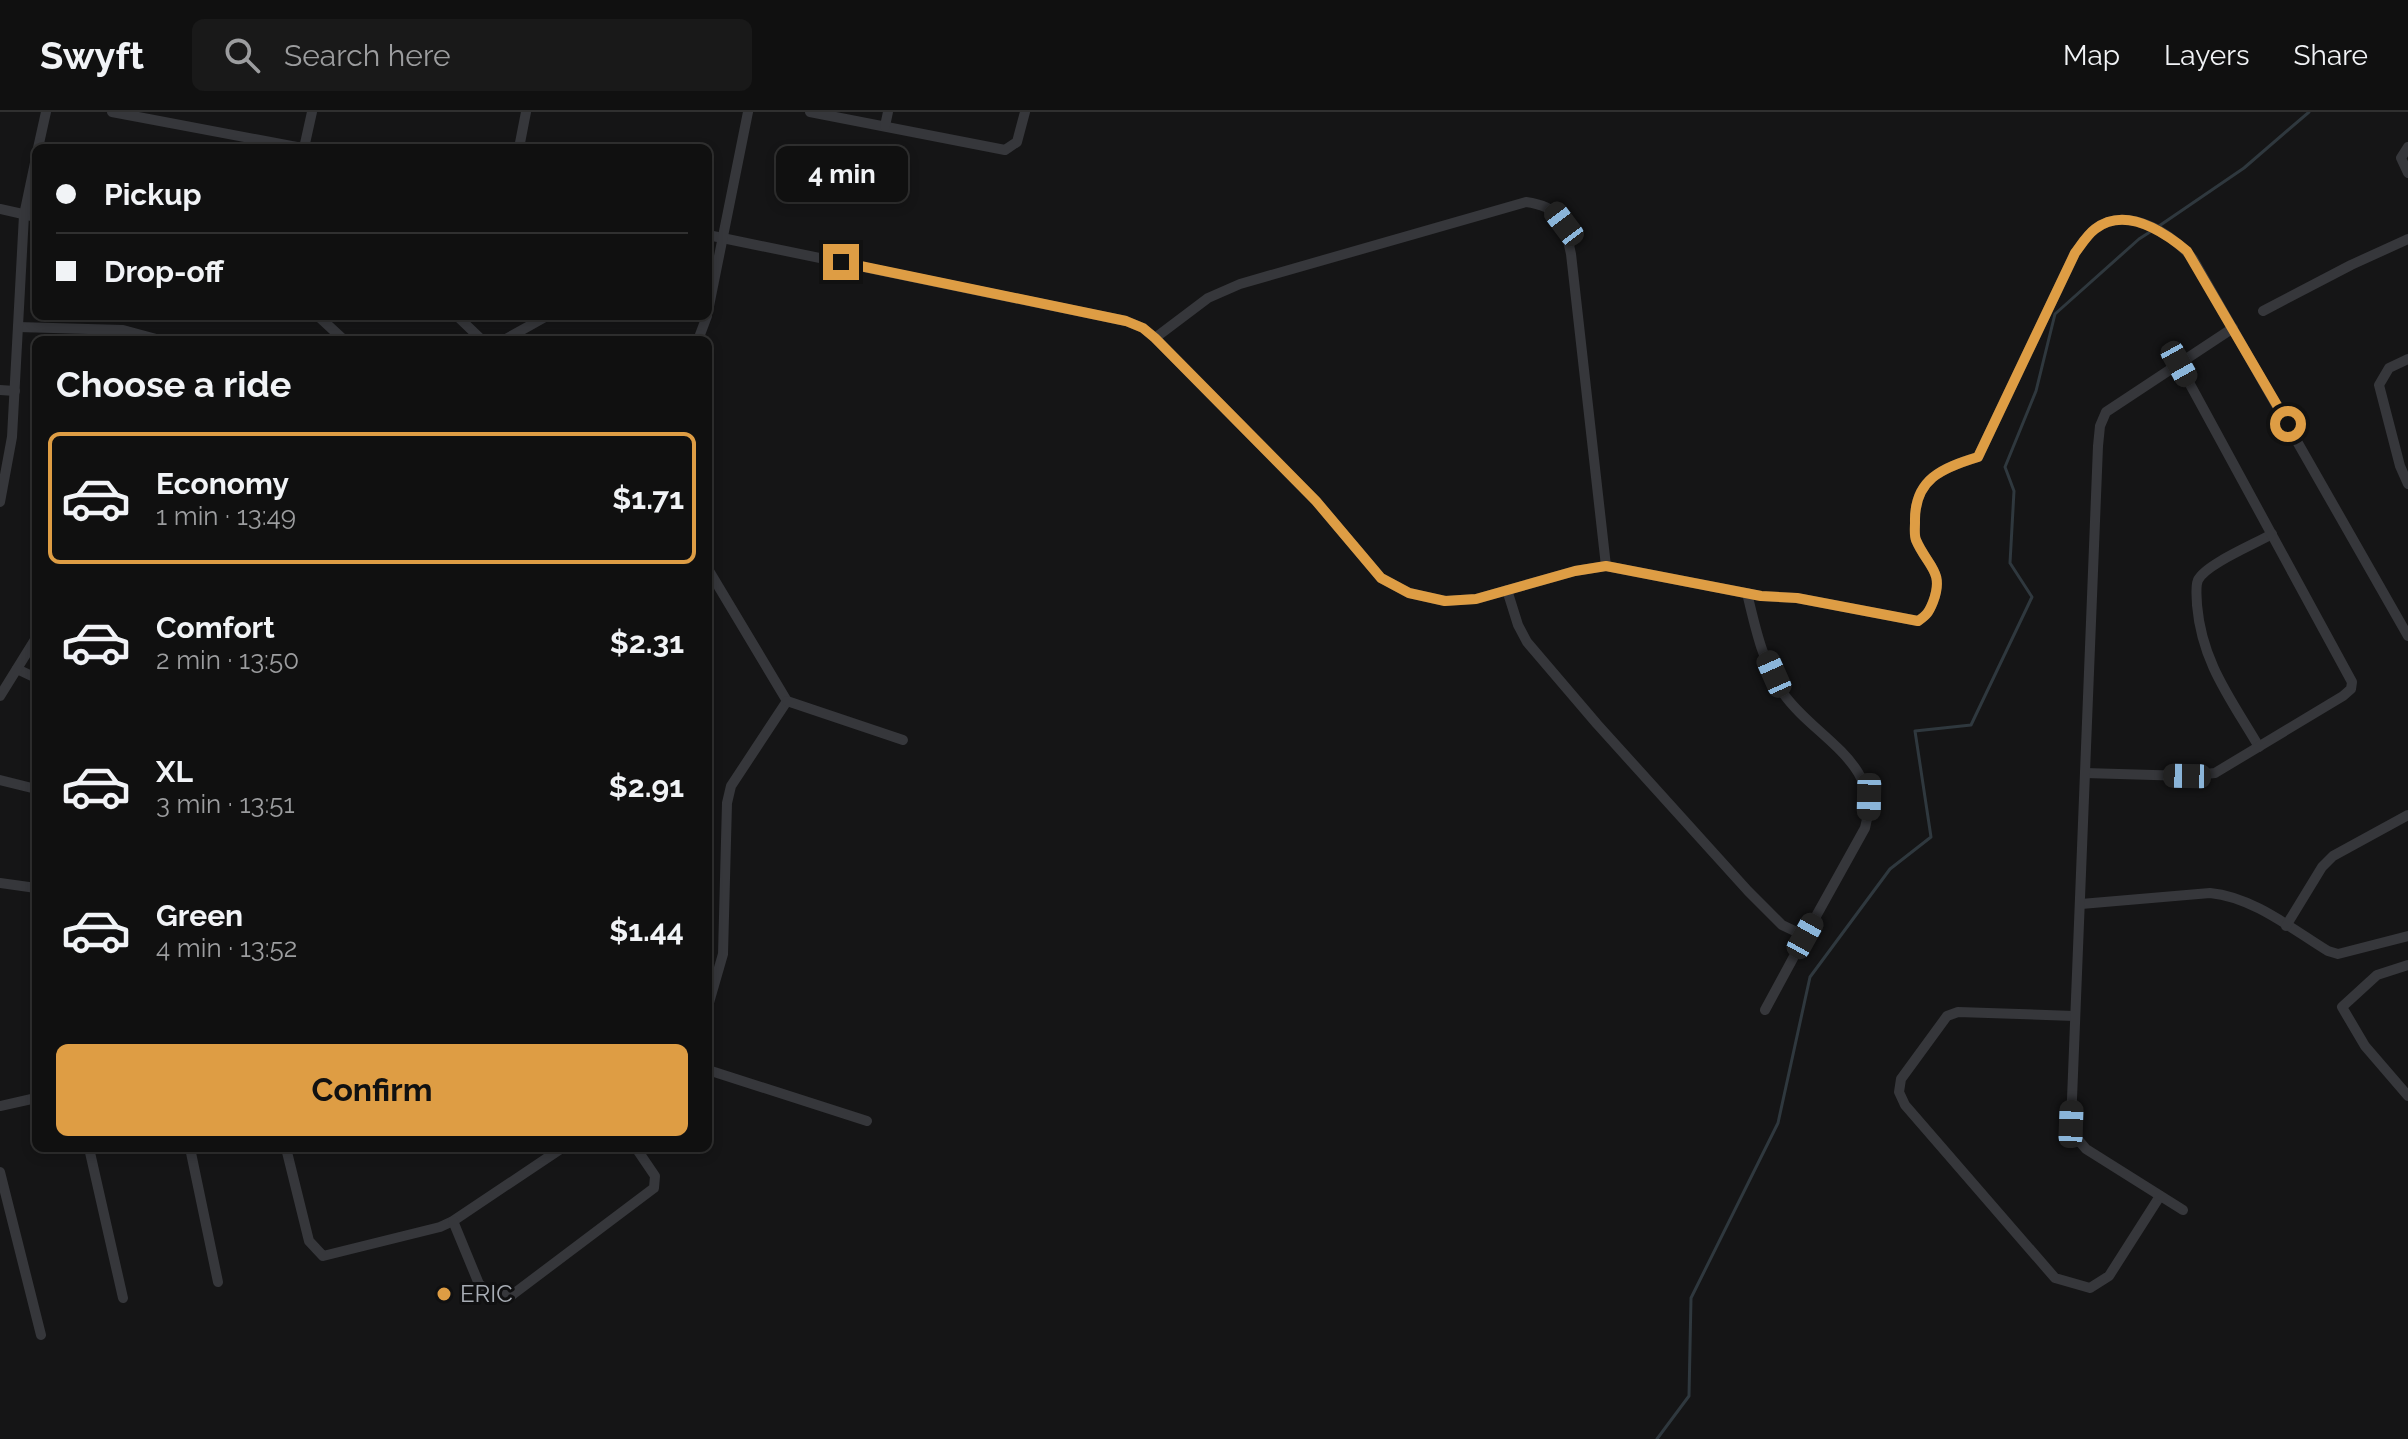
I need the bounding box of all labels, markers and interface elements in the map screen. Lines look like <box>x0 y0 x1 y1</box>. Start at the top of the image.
search box <box>192 19 752 91</box>
text: Swyft <box>40 33 144 78</box>
icon: search <box>220 33 264 77</box>
text: Search here <box>284 38 451 73</box>
text: Map <box>2063 39 2120 72</box>
text: Layers <box>2164 39 2250 72</box>
text: Share <box>2294 39 2368 72</box>
callout: 4 min <box>775 146 907 202</box>
text: 4 min <box>808 159 876 189</box>
text: Pickup <box>104 177 202 212</box>
car <box>1540 198 1588 250</box>
route end <box>823 244 859 280</box>
text: Drop-off <box>104 254 224 289</box>
car <box>2157 337 2201 391</box>
text: Choose a ride <box>56 363 291 405</box>
route start <box>2270 406 2306 442</box>
icon: car <box>60 462 132 534</box>
text: Economy <box>156 466 289 501</box>
text: $1.71 <box>612 481 684 516</box>
text: 1 min · 13:49 <box>156 501 296 531</box>
icon: car <box>60 606 132 678</box>
text: Comfort <box>156 610 275 645</box>
text: $2.31 <box>610 625 684 660</box>
text: 2 min · 13:50 <box>156 645 299 675</box>
car <box>1753 647 1795 701</box>
icon: car <box>60 750 132 822</box>
text: XL <box>156 754 193 789</box>
car <box>2163 764 2211 788</box>
text: $2.91 <box>609 769 684 804</box>
car <box>1857 773 1881 821</box>
text: 3 min · 13:51 <box>156 789 295 819</box>
icon: car <box>60 894 132 966</box>
text: Green <box>156 898 243 933</box>
car <box>1783 909 1827 963</box>
text: $1.44 <box>609 913 684 948</box>
text: 4 min · 13:52 <box>156 933 297 963</box>
button: Confirm <box>56 1044 688 1136</box>
car <box>2058 1100 2084 1148</box>
place label: ERIC <box>460 1279 513 1308</box>
marker: ERIC <box>435 1285 453 1303</box>

